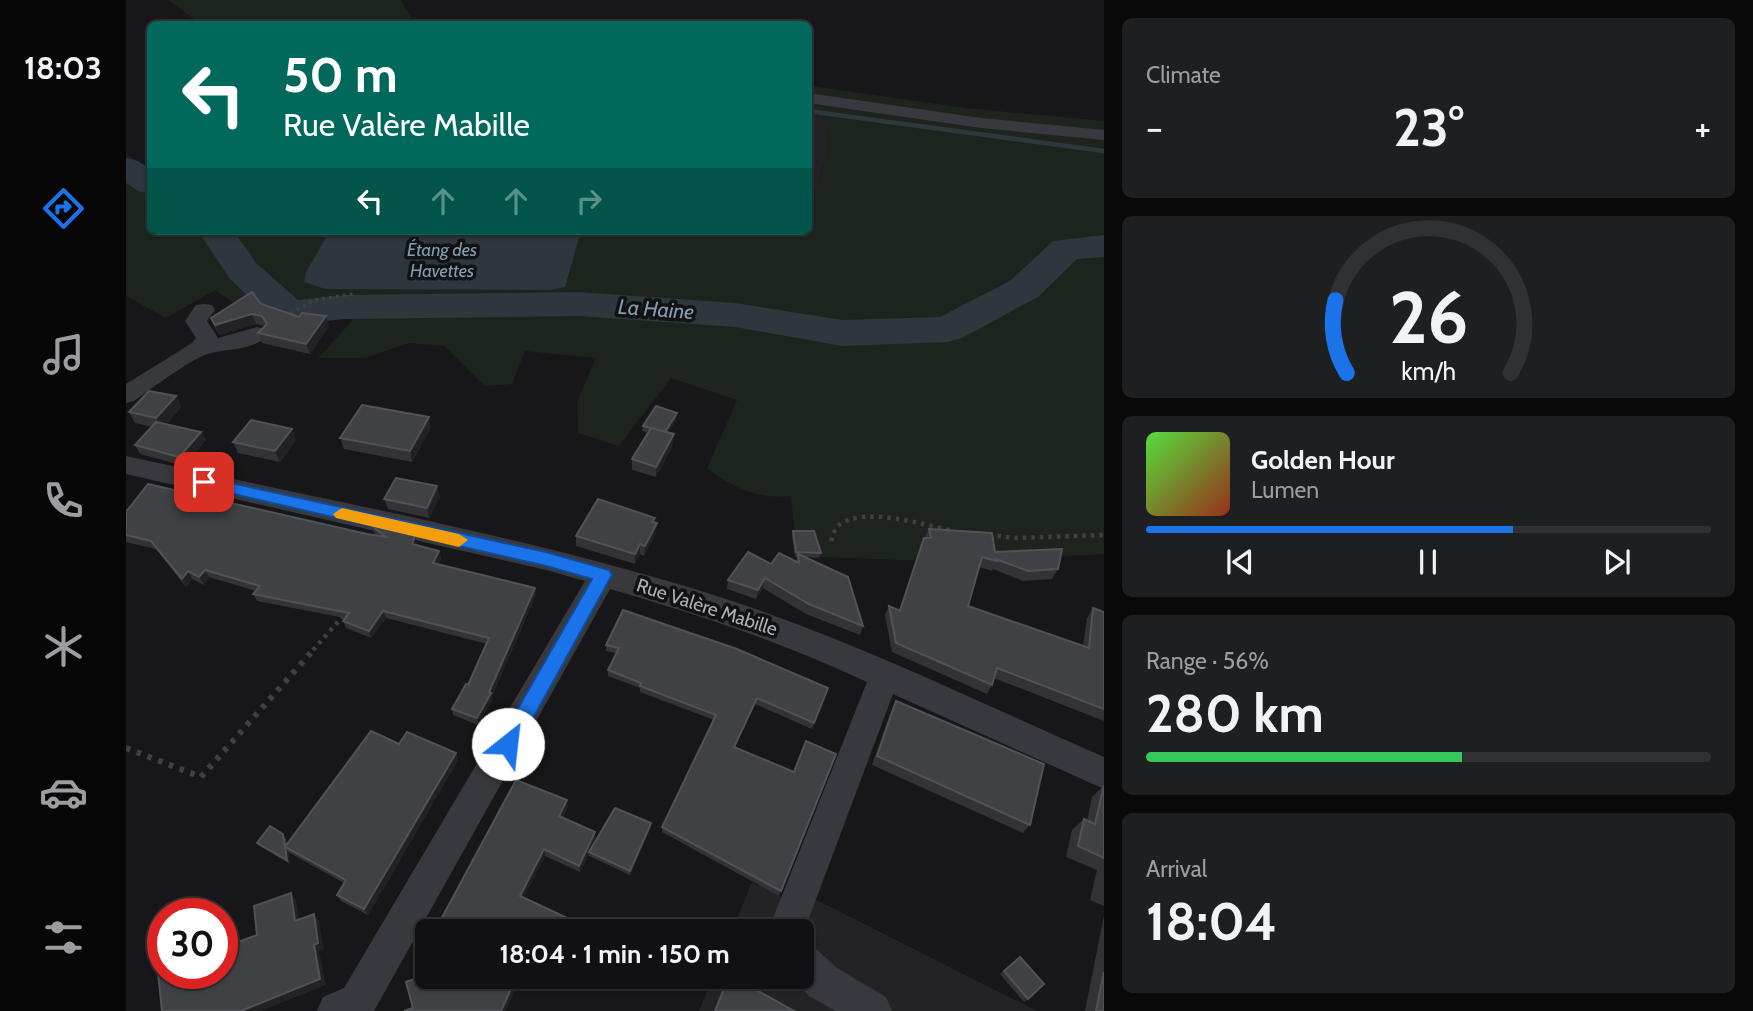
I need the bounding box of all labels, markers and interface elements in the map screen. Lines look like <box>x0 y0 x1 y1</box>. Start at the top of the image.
text: 50 m <box>283 45 398 104</box>
text: 18:03 <box>24 48 102 87</box>
icon: left <box>168 49 259 140</box>
text: Climate <box>1146 61 1221 89</box>
text: 23° <box>1393 96 1464 159</box>
text: − <box>1146 104 1163 151</box>
text: + <box>1694 104 1711 151</box>
text: Rue Valère Mabille <box>283 105 530 144</box>
icon: left <box>351 182 389 220</box>
icon: ahead <box>424 182 462 220</box>
icon: ahead <box>497 182 535 220</box>
icon: right <box>570 182 608 220</box>
icon: directions <box>39 184 88 233</box>
water label: Étang des Havettes <box>407 238 477 282</box>
text: 26 <box>1389 274 1468 362</box>
water label: La Haine <box>617 294 695 324</box>
icon: music <box>39 330 88 379</box>
text: km/h <box>1401 356 1456 386</box>
text: Golden Hour <box>1251 444 1394 476</box>
pin <box>174 452 234 512</box>
icon: arrive <box>185 463 223 501</box>
icon: phone <box>39 476 88 525</box>
text: Lumen <box>1251 476 1319 504</box>
icon: previous <box>1221 543 1259 581</box>
icon: pause <box>1409 543 1447 581</box>
icon: next <box>1598 543 1636 581</box>
street label: Rue Valère Mabille <box>634 573 781 641</box>
icon: climate <box>39 622 88 671</box>
text: Range · 56% <box>1146 647 1269 675</box>
text: 280 km <box>1146 682 1324 745</box>
position arrow <box>471 707 545 781</box>
icon: car <box>39 768 88 817</box>
text: Arrival <box>1146 855 1207 883</box>
text: 18:04 <box>1146 890 1277 953</box>
speed limit sign: 30 <box>147 898 238 989</box>
icon: filters <box>39 913 88 962</box>
text: 18:04 · 1 min · 150 m <box>499 938 730 970</box>

